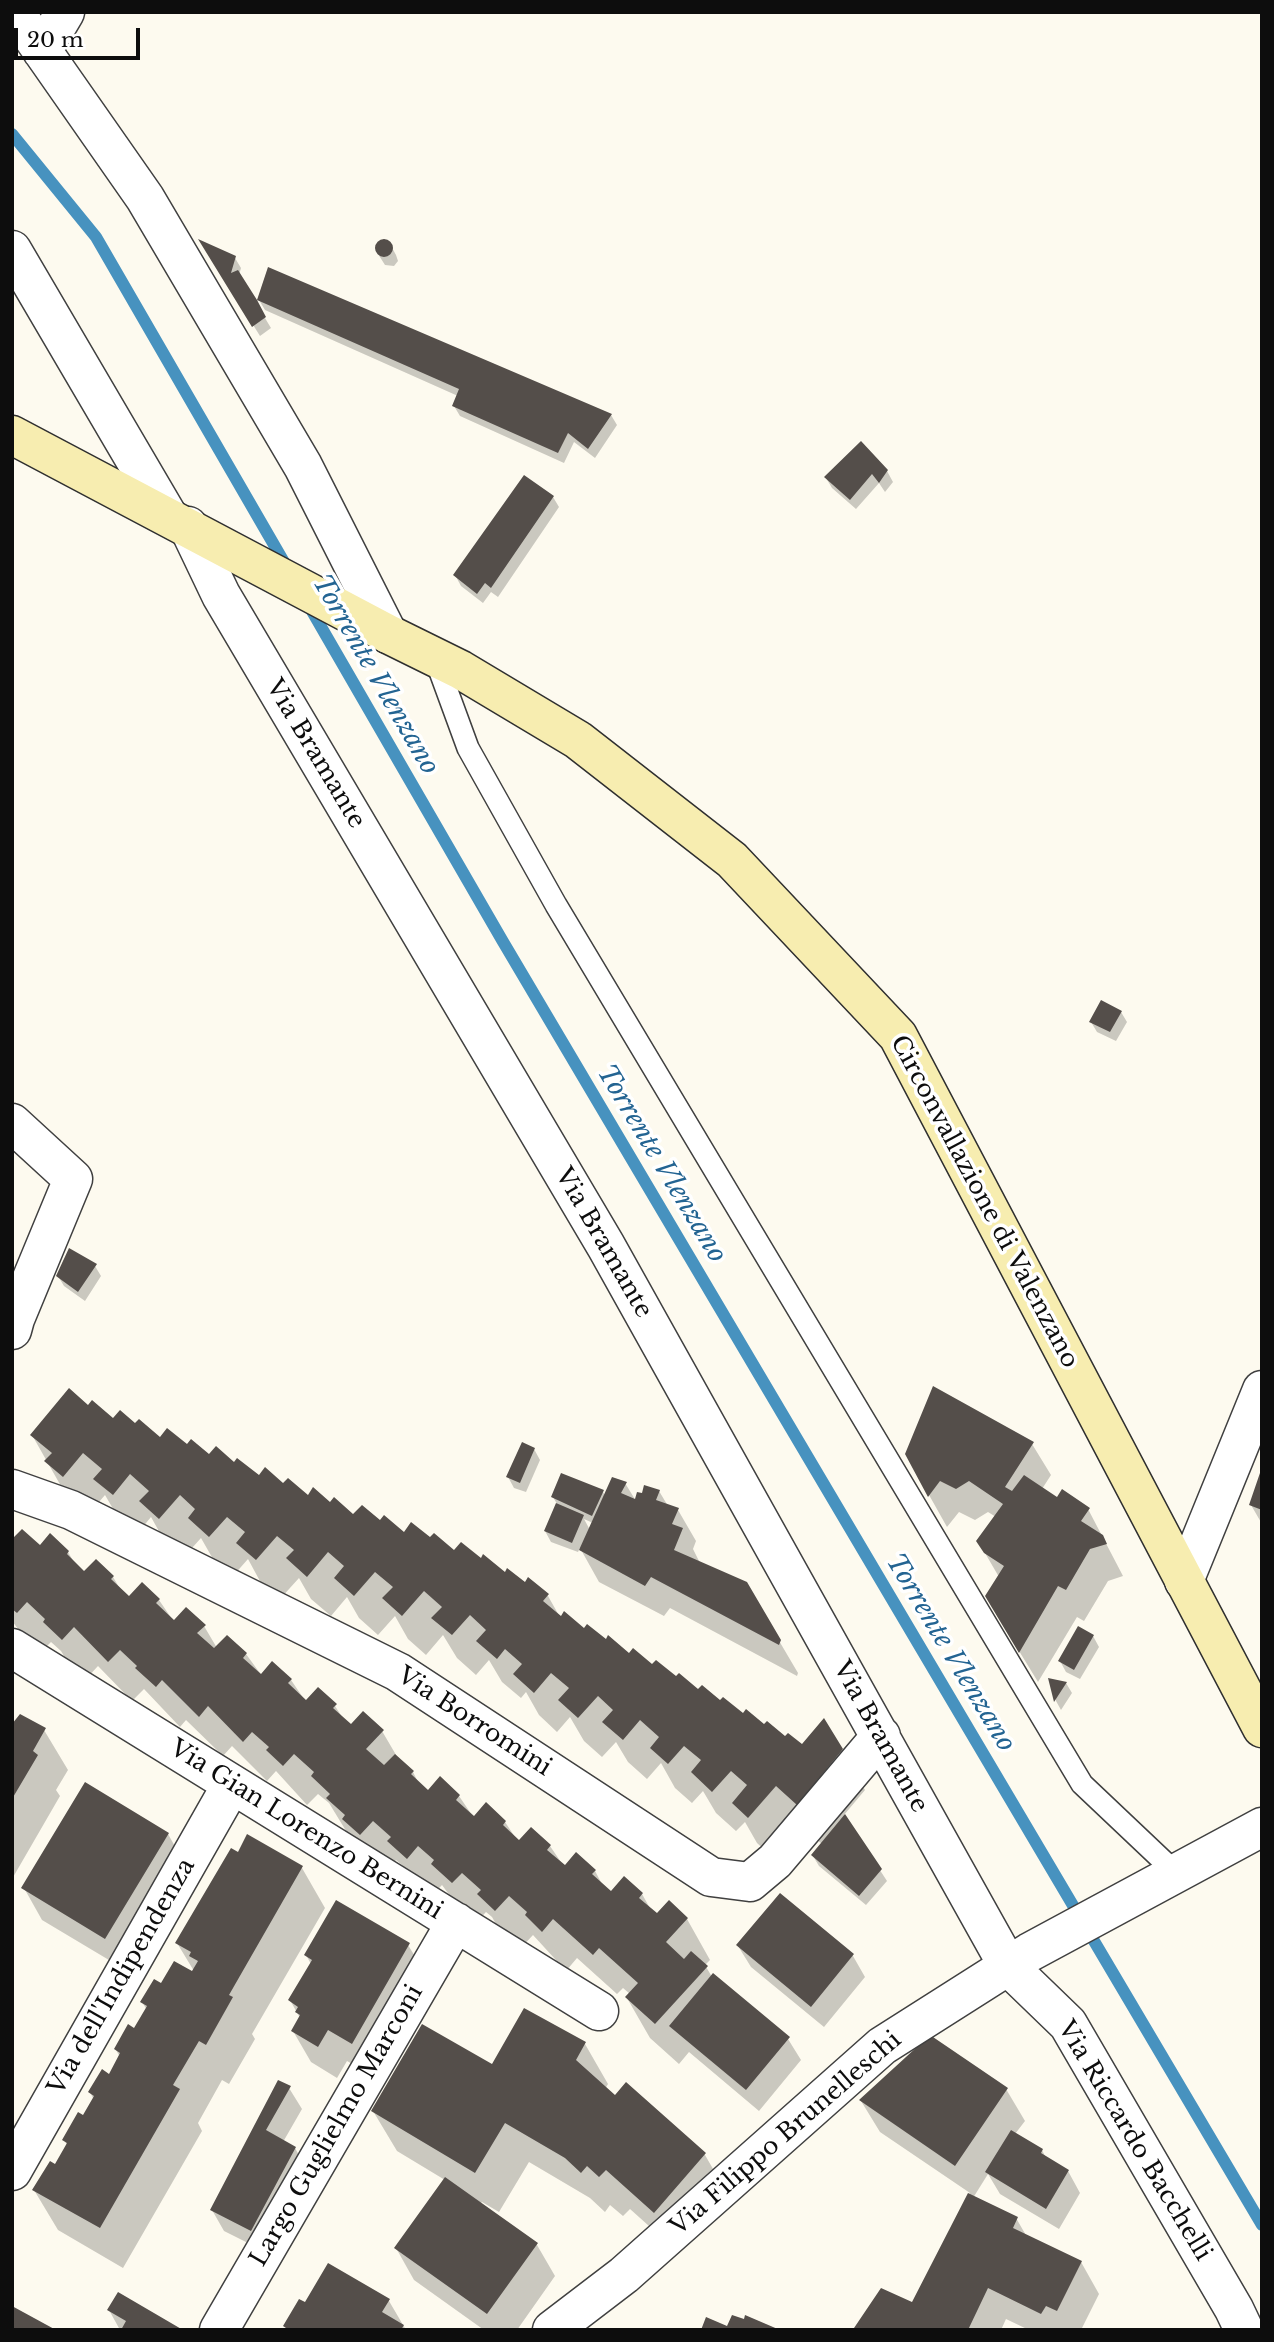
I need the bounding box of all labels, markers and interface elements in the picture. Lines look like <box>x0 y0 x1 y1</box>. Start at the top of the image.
scale bar <box>18 14 144 58</box>
text: 20 m <box>27 27 84 53</box>
water label: Torrente Vlenzano <box>305 570 445 780</box>
street label: Via Bramante <box>259 674 371 834</box>
street label: Circonvallazione di Valenzano <box>884 1031 1084 1373</box>
water label: Torrente Vlenzano <box>590 1059 732 1269</box>
street label: Via Bramante <box>548 1163 658 1323</box>
water label: Torrente Vlenzano <box>879 1548 1021 1758</box>
street label: Via Bramante <box>827 1656 933 1818</box>
street label: Via Borromini <box>391 1661 557 1783</box>
street label: Via Gian Lorenzo Bernini <box>164 1734 448 1926</box>
street label: Via dell'Indipendenza <box>42 1854 202 2100</box>
street label: Largo Guglielmo Marconi <box>244 1980 430 2272</box>
street label: Via Riccardo Bacchelli <box>1051 2016 1217 2266</box>
street label: Via Filippo Brunelleschi <box>665 2026 907 2242</box>

